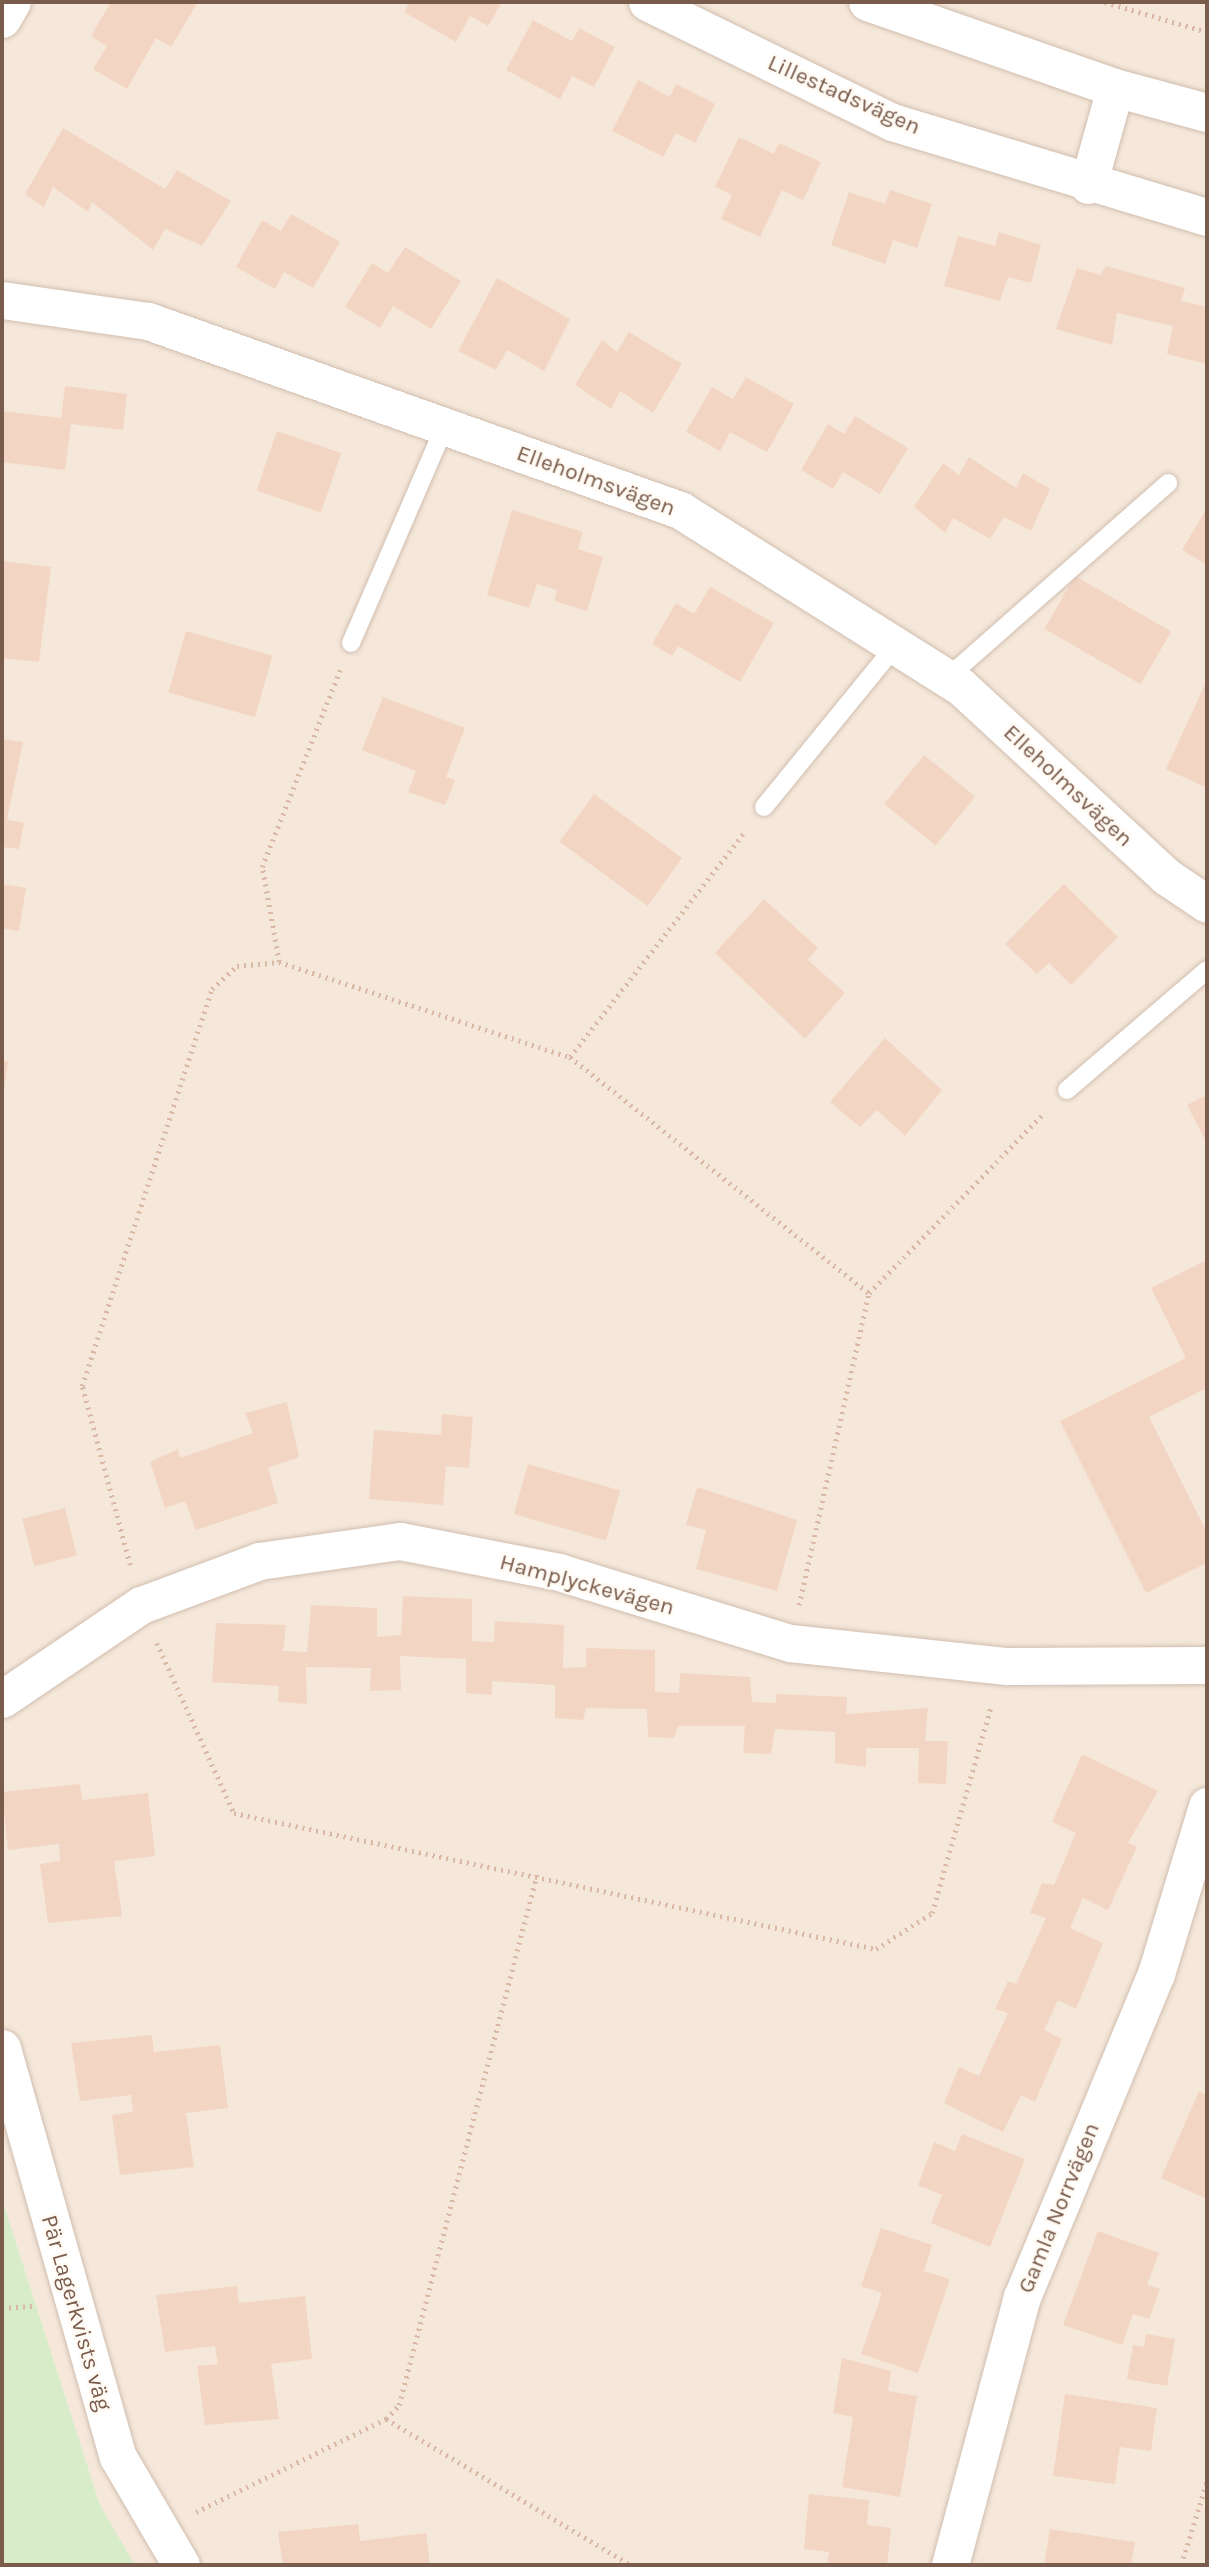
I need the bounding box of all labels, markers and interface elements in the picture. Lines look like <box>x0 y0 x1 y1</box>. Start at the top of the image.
street label: Lillestadsvägen <box>763 49 925 141</box>
street label: Elleholmsvägen <box>513 439 679 523</box>
street label: Elleholmsvägen <box>998 719 1138 853</box>
street label: Hamplyckevägen <box>497 1548 677 1622</box>
street label: Gamla Norrvägen <box>1012 2119 1106 2297</box>
street label: Pär Lagerkvists väg <box>35 2212 117 2414</box>

